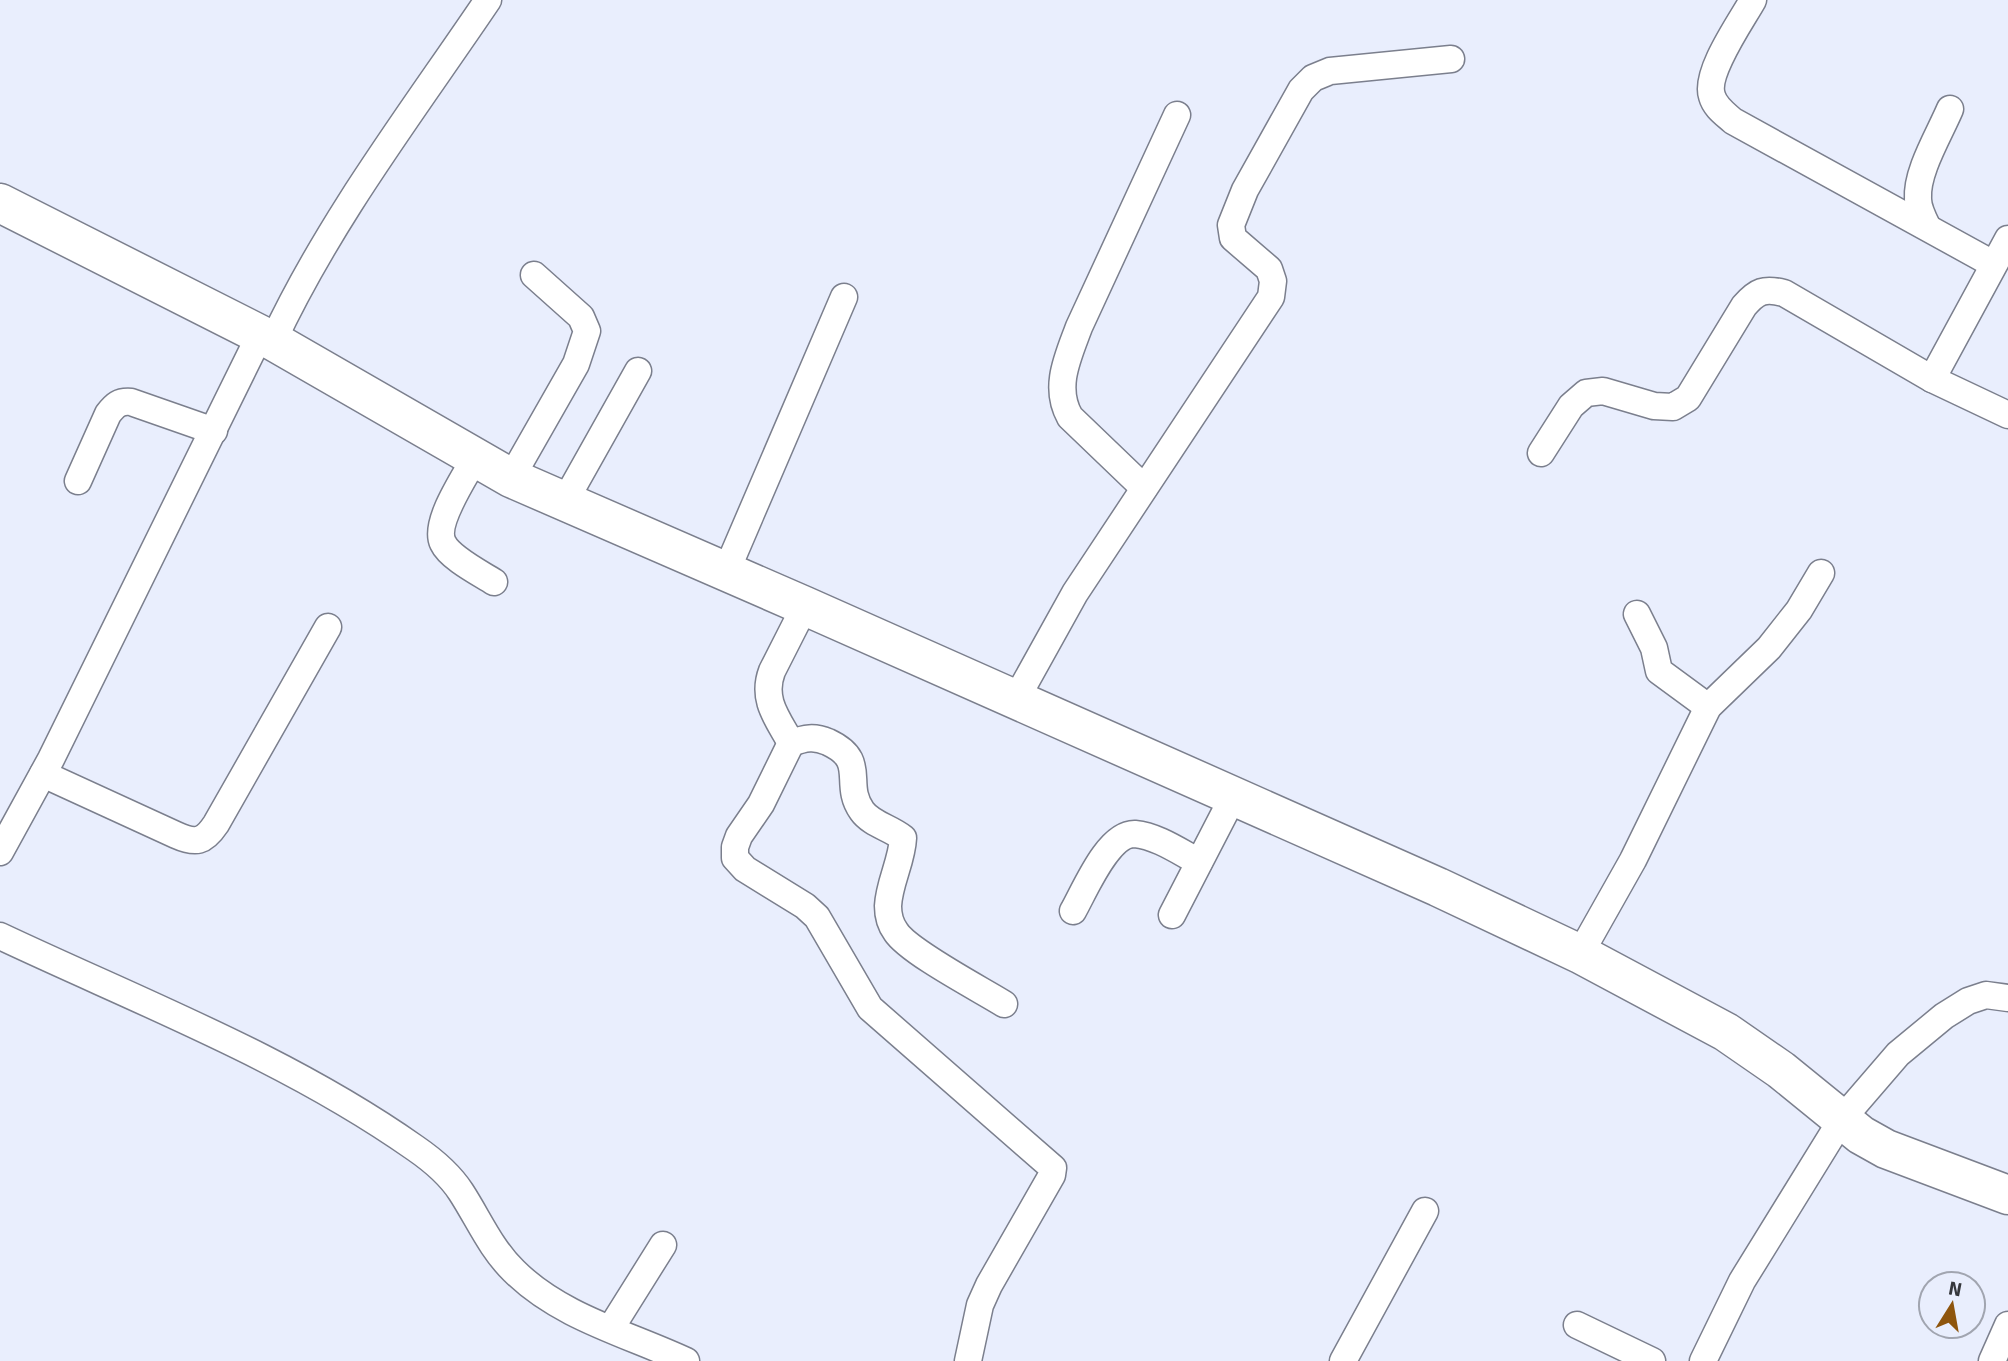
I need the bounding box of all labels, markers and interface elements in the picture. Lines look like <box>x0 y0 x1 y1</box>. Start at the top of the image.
north arrow <box>1917 1270 1987 1340</box>
text: N <box>1946 1276 1964 1302</box>

